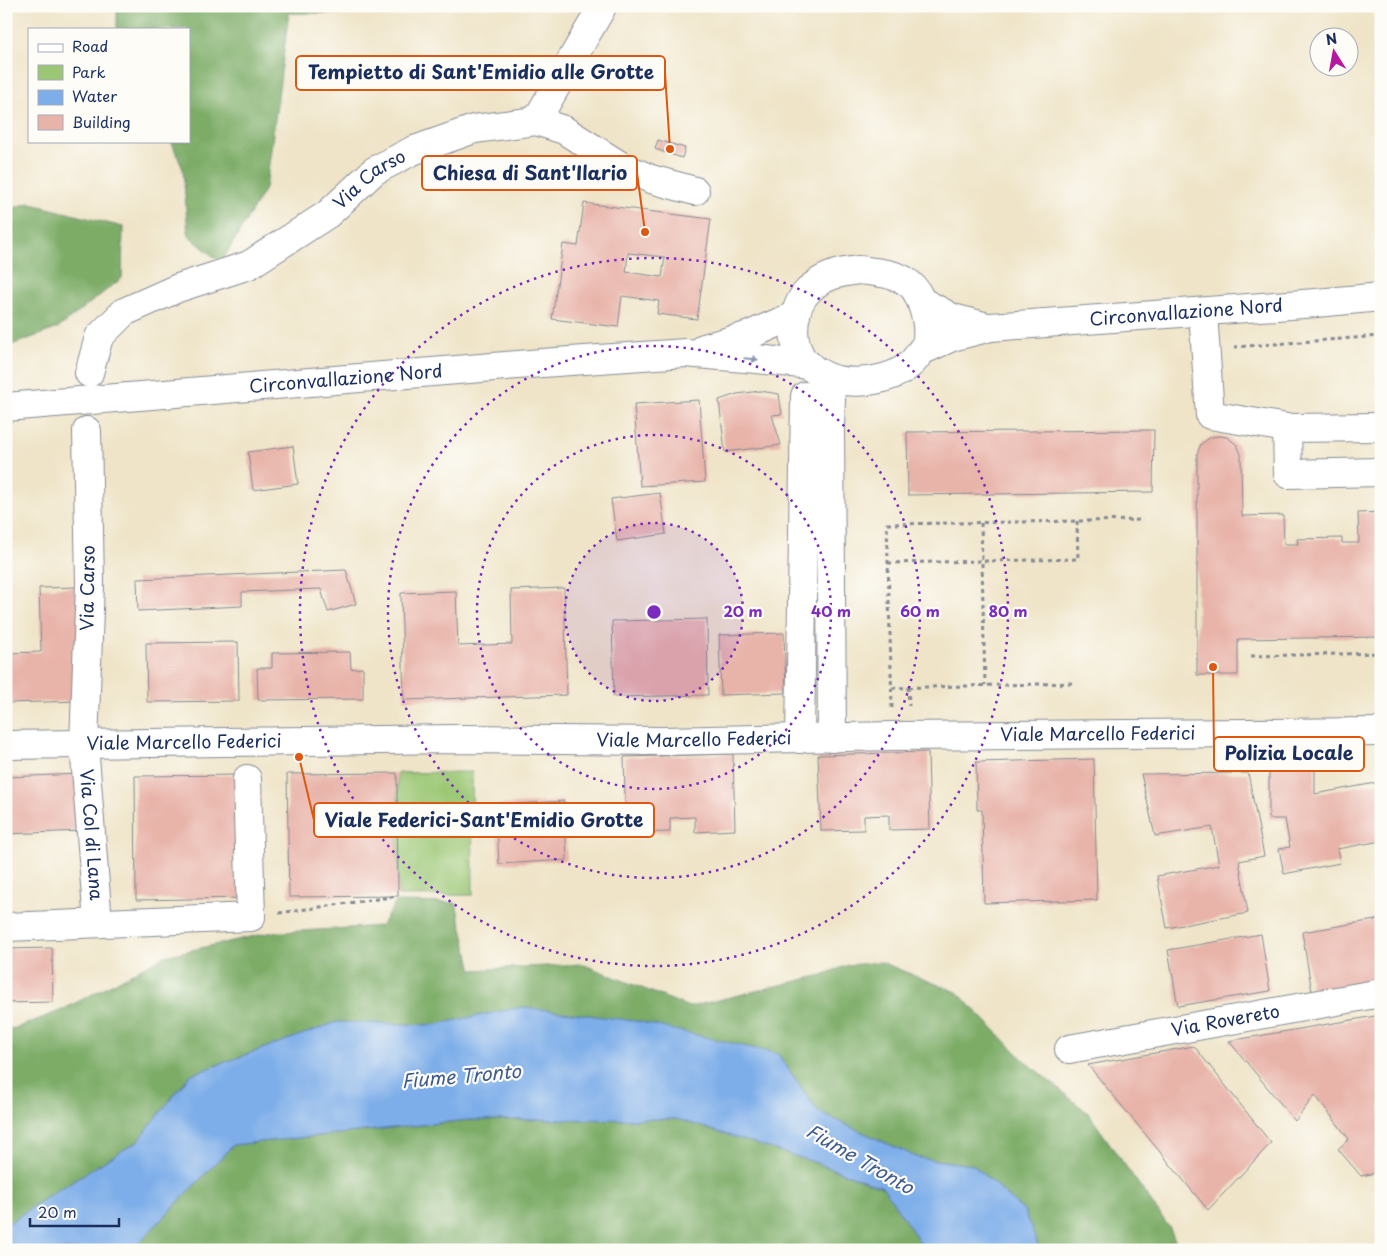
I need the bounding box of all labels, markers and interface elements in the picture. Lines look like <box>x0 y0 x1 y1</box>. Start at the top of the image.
text: N <box>1324 27 1339 50</box>
legend <box>28 28 190 142</box>
north arrow <box>1310 28 1360 78</box>
text: Road <box>72 34 108 57</box>
callout: Tempietto di Sant'Emidio alle Grotte <box>296 56 665 90</box>
text: Tempietto di Sant'Emidio alle Grotte <box>308 57 654 85</box>
text: Park <box>72 60 106 83</box>
text: Water <box>72 84 117 107</box>
text: Building <box>72 110 131 133</box>
street label: Via Carso <box>326 142 410 215</box>
callout: Chiesa di Sant'Ilario <box>422 156 637 190</box>
text: Chiesa di Sant'Ilario <box>433 158 627 186</box>
street label: Circonvallazione Nord <box>1088 290 1284 332</box>
one-way arrow <box>744 355 760 363</box>
street label: Circonvallazione Nord <box>248 356 443 399</box>
street label: Via Carso <box>72 545 101 631</box>
text: 20 m <box>724 599 762 622</box>
text: 40 m <box>811 599 851 622</box>
text: 60 m <box>900 599 940 622</box>
text: 80 m <box>988 599 1028 622</box>
centre of rings <box>645 603 663 621</box>
street label: Viale Marcello Federici <box>1000 719 1196 747</box>
street label: Viale Marcello Federici <box>596 723 792 753</box>
street label: Viale Marcello Federici <box>86 726 282 756</box>
callout: Polizia Locale <box>1214 737 1364 771</box>
text: Polizia Locale <box>1224 738 1354 766</box>
street label: Via Col di Lana <box>74 768 111 902</box>
callout: Viale Federici-Sant'Emidio Grotte <box>314 803 654 837</box>
text: Viale Federici-Sant'Emidio Grotte <box>325 805 643 833</box>
street label: Via Rovereto <box>1169 996 1282 1042</box>
water label: Fiume Tronto <box>400 1056 523 1094</box>
water label: Fiume Tronto <box>802 1116 921 1201</box>
scale bar <box>30 1196 119 1228</box>
text: 20 m <box>38 1200 77 1223</box>

